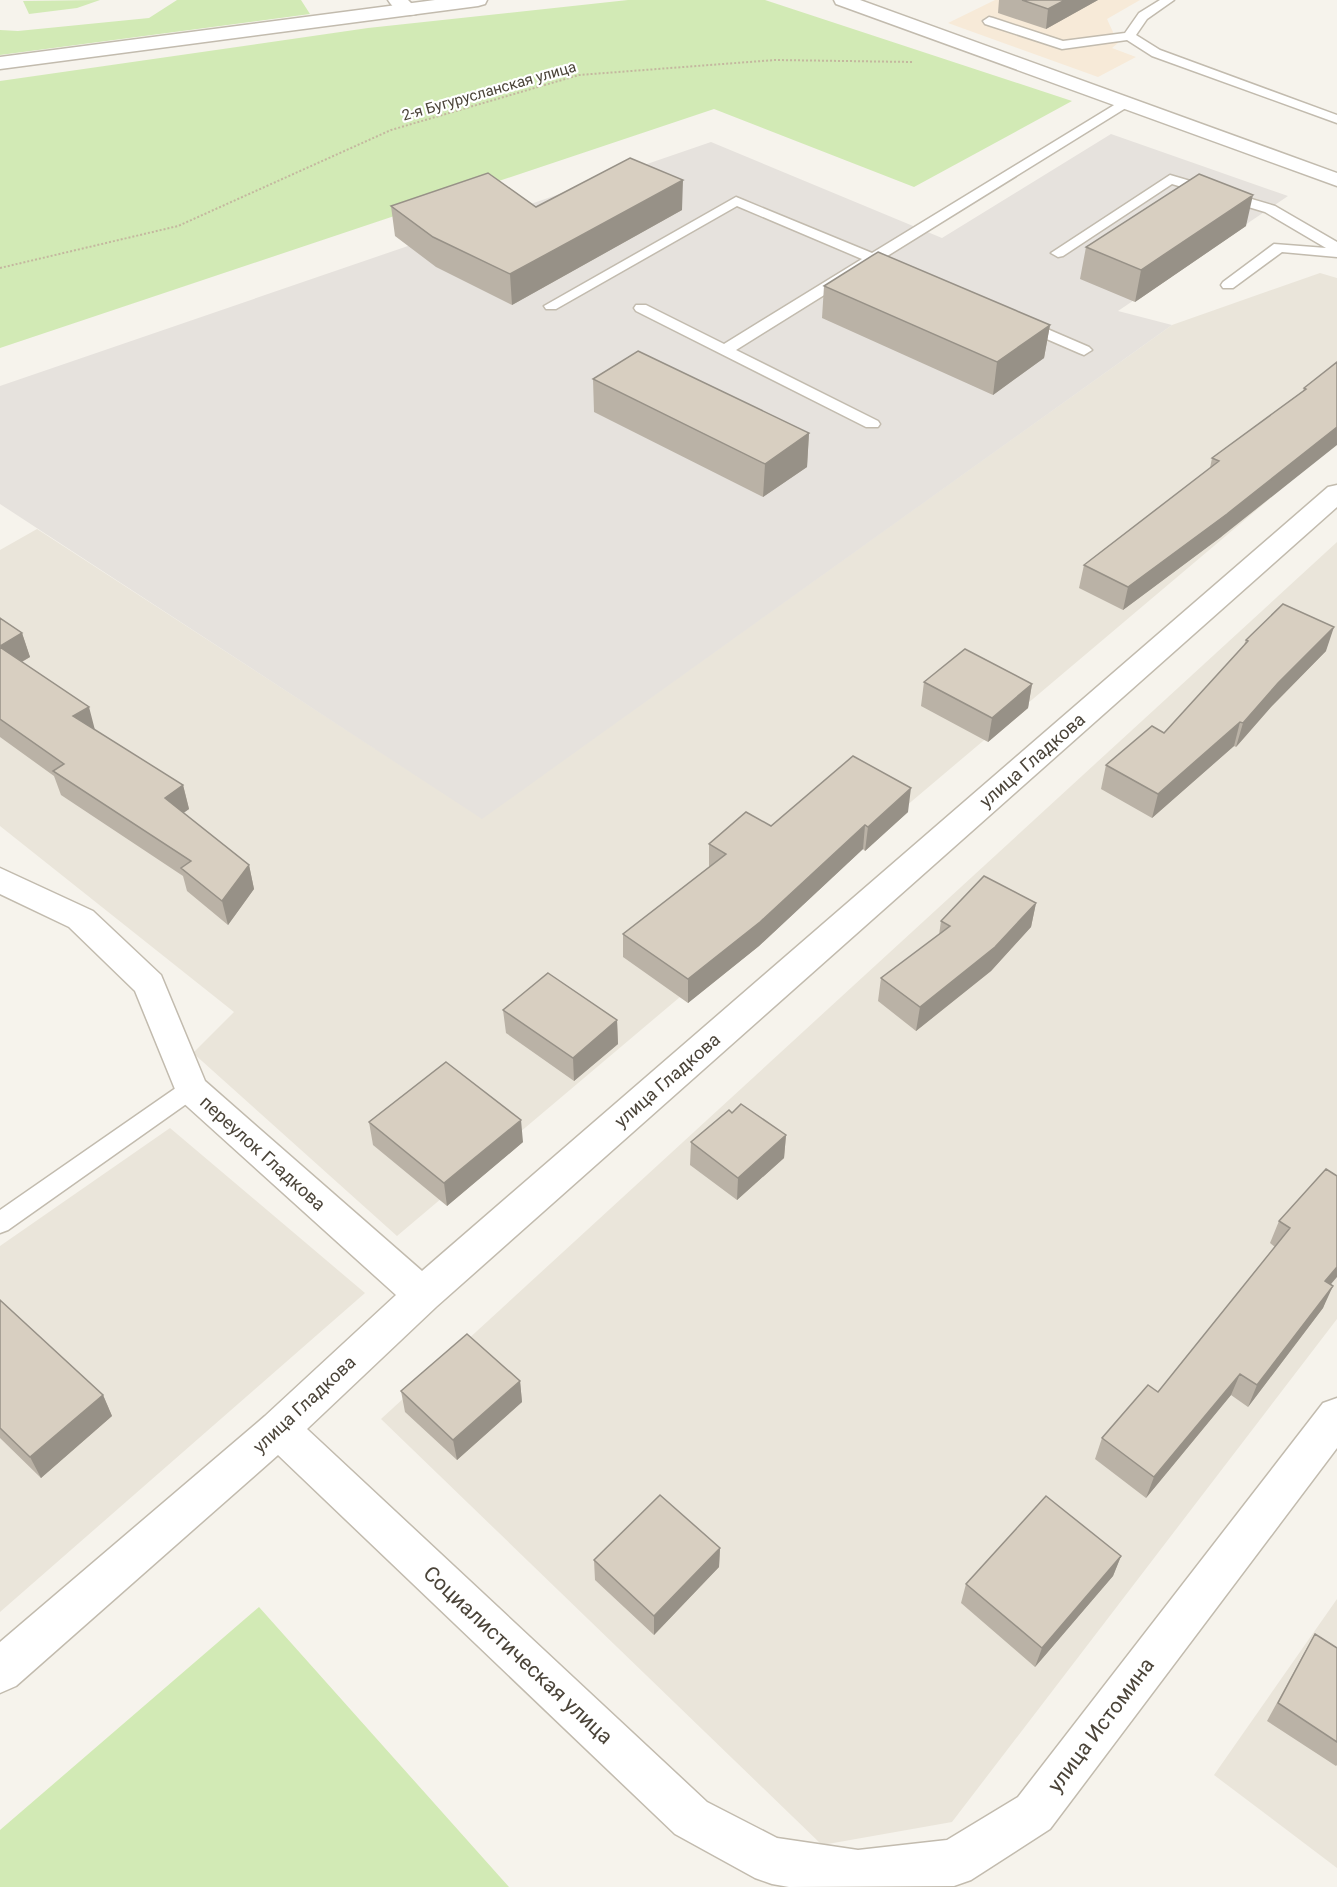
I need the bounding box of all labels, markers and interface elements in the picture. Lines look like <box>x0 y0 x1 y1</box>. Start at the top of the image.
street label: 2-я Бугурусланская улица <box>400 57 578 125</box>
street label: улица Гладкова <box>975 709 1089 811</box>
street label: улица Гладкова <box>610 1029 724 1131</box>
street label: переулок Гладкова <box>196 1091 330 1215</box>
street label: улица Гладкова <box>248 1351 360 1457</box>
street label: Социалистическая улица <box>418 1561 618 1749</box>
street label: улица Истомина <box>1043 1653 1159 1797</box>

